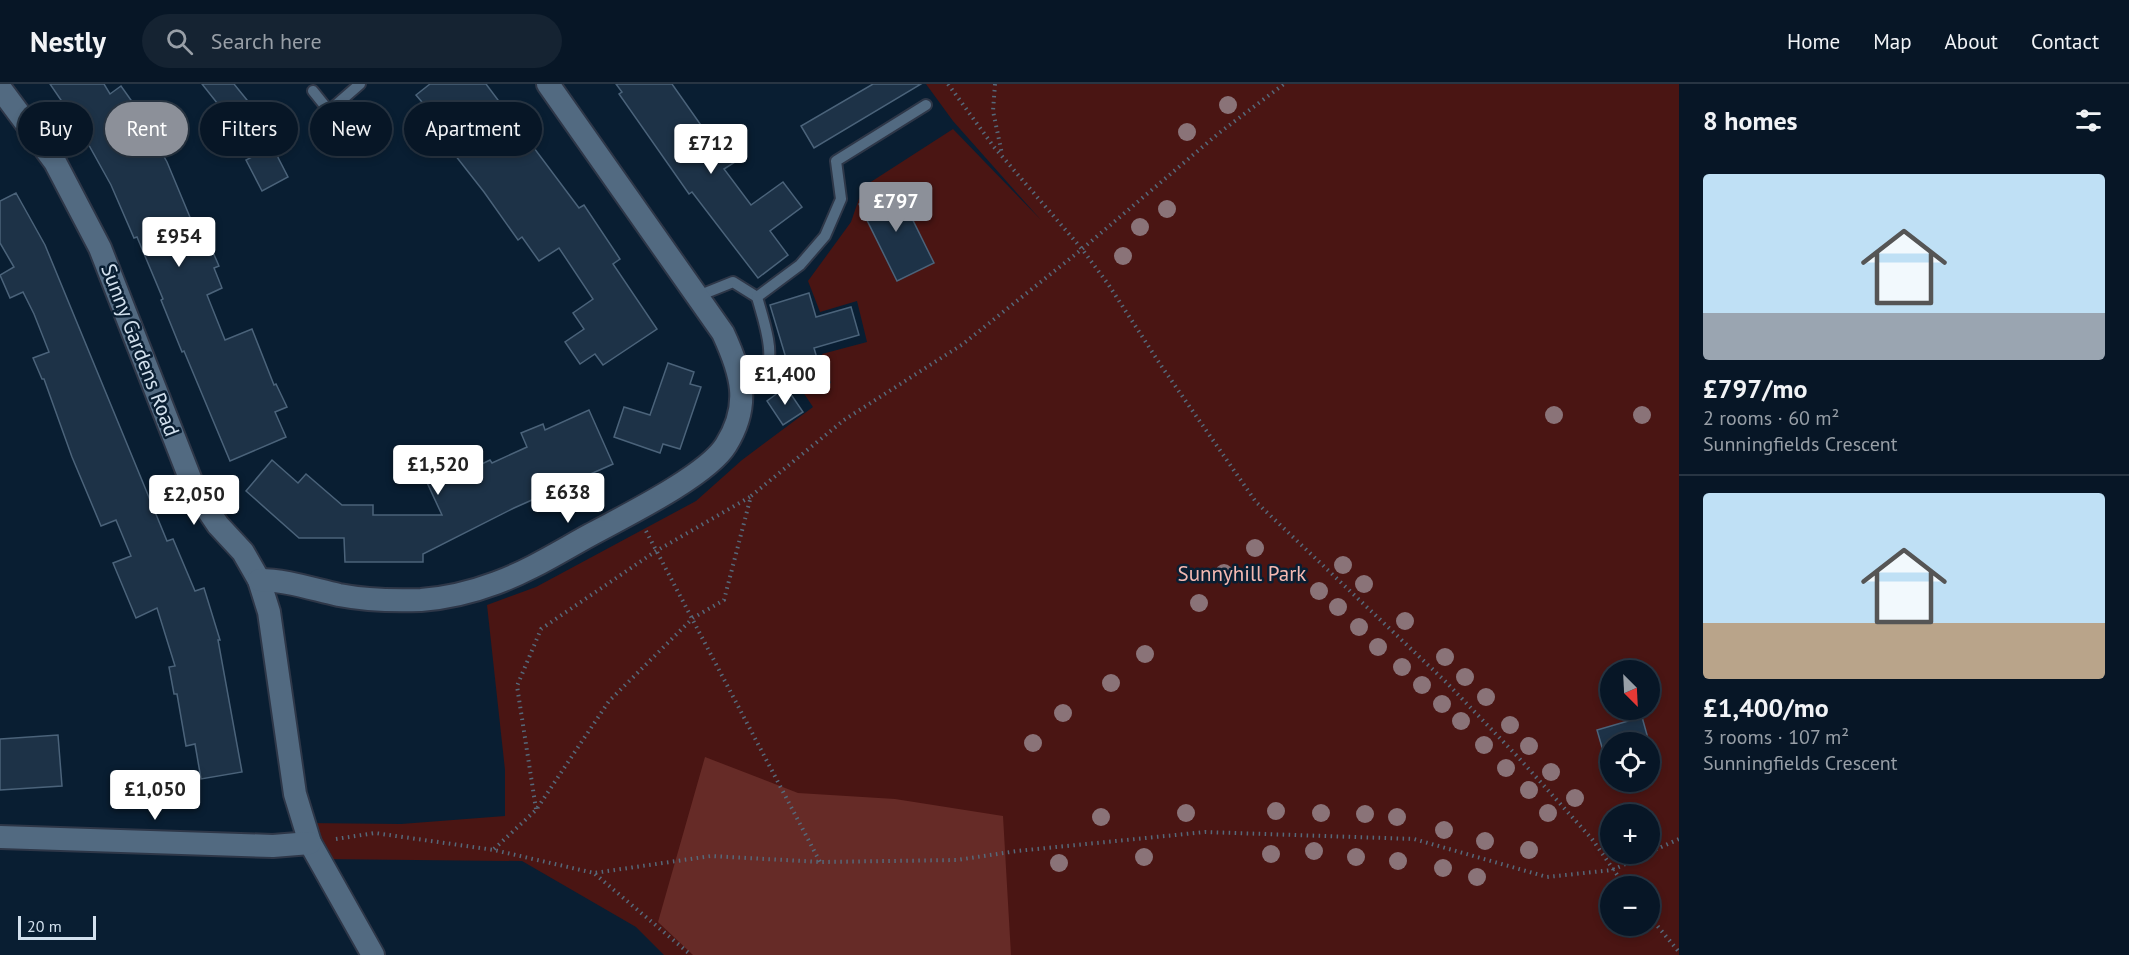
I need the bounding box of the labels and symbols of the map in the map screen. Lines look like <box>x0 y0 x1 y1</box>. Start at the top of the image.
pin: £712 <box>675 124 747 175</box>
pin: £797 <box>860 182 932 233</box>
pin: £954 <box>143 217 215 268</box>
street label: Sunny Gardens Road <box>95 260 186 440</box>
pin: £1,400 <box>736 355 834 406</box>
pin: £1,520 <box>389 445 487 496</box>
pin: £638 <box>532 473 604 524</box>
pin: £2,050 <box>145 475 243 526</box>
park label: Sunnyhill Park <box>1178 560 1306 587</box>
north arrow <box>1600 660 1660 720</box>
pin: £1,050 <box>106 770 204 821</box>
scale bar <box>18 913 96 940</box>

